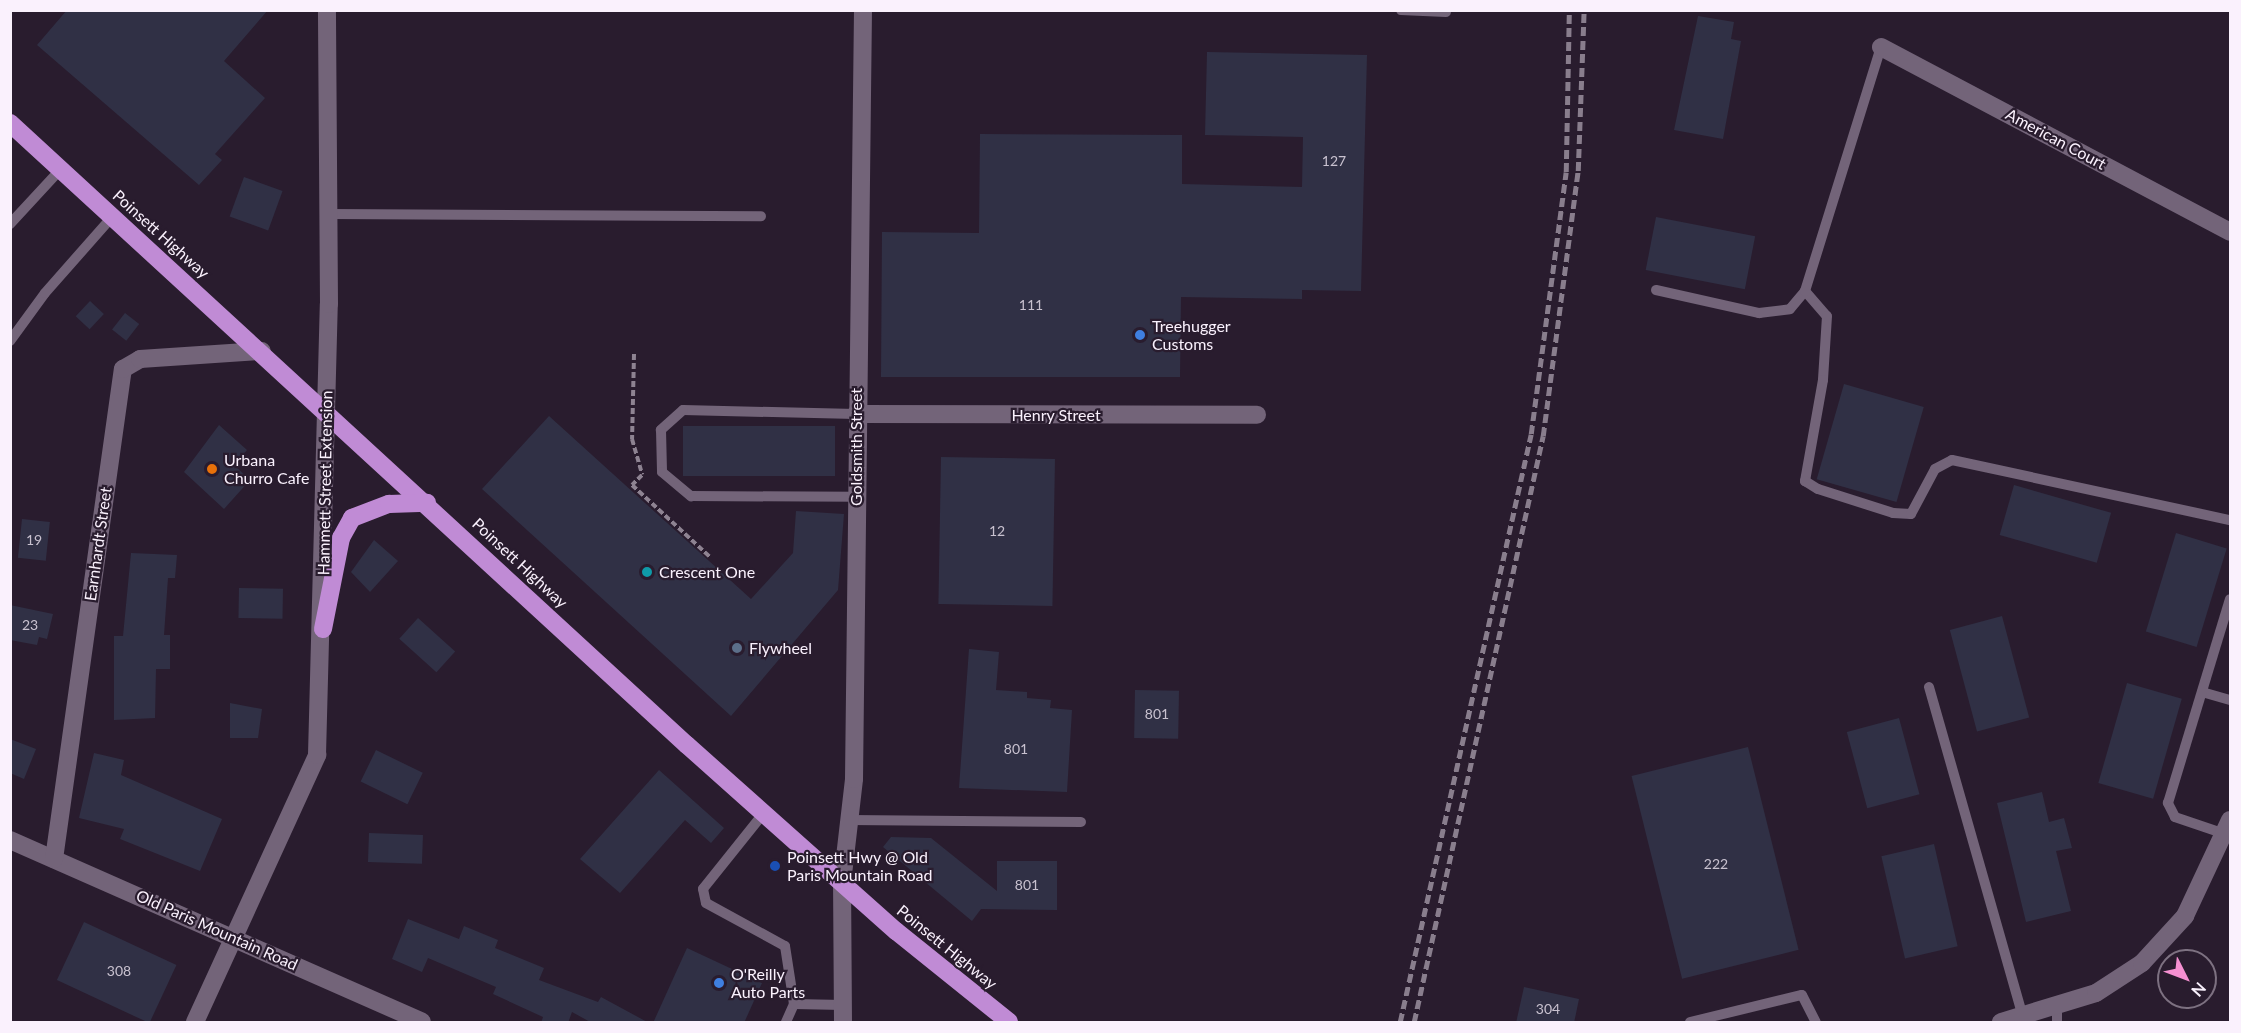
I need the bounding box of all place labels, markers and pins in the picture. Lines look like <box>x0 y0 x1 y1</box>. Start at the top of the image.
place label: Treehugger Customs <box>1152 316 1231 354</box>
marker: Treehugger Customs <box>1133 328 1147 342</box>
place label: Urbana Churro Cafe <box>224 450 309 488</box>
marker: Urbana Churro Cafe <box>205 462 219 476</box>
place label: Crescent One <box>659 562 755 582</box>
marker: Crescent One <box>640 565 654 579</box>
place label: Flywheel <box>749 638 812 658</box>
marker: Flywheel <box>730 641 744 655</box>
place label: Poinsett Hwy @ Old Paris Mountain Road <box>787 847 932 885</box>
marker: Poinsett Hwy @ Old Paris Mountain Road <box>768 859 782 873</box>
place label: O'Reilly Auto Parts <box>731 964 805 1002</box>
marker: O'Reilly Auto Parts <box>712 976 726 990</box>

